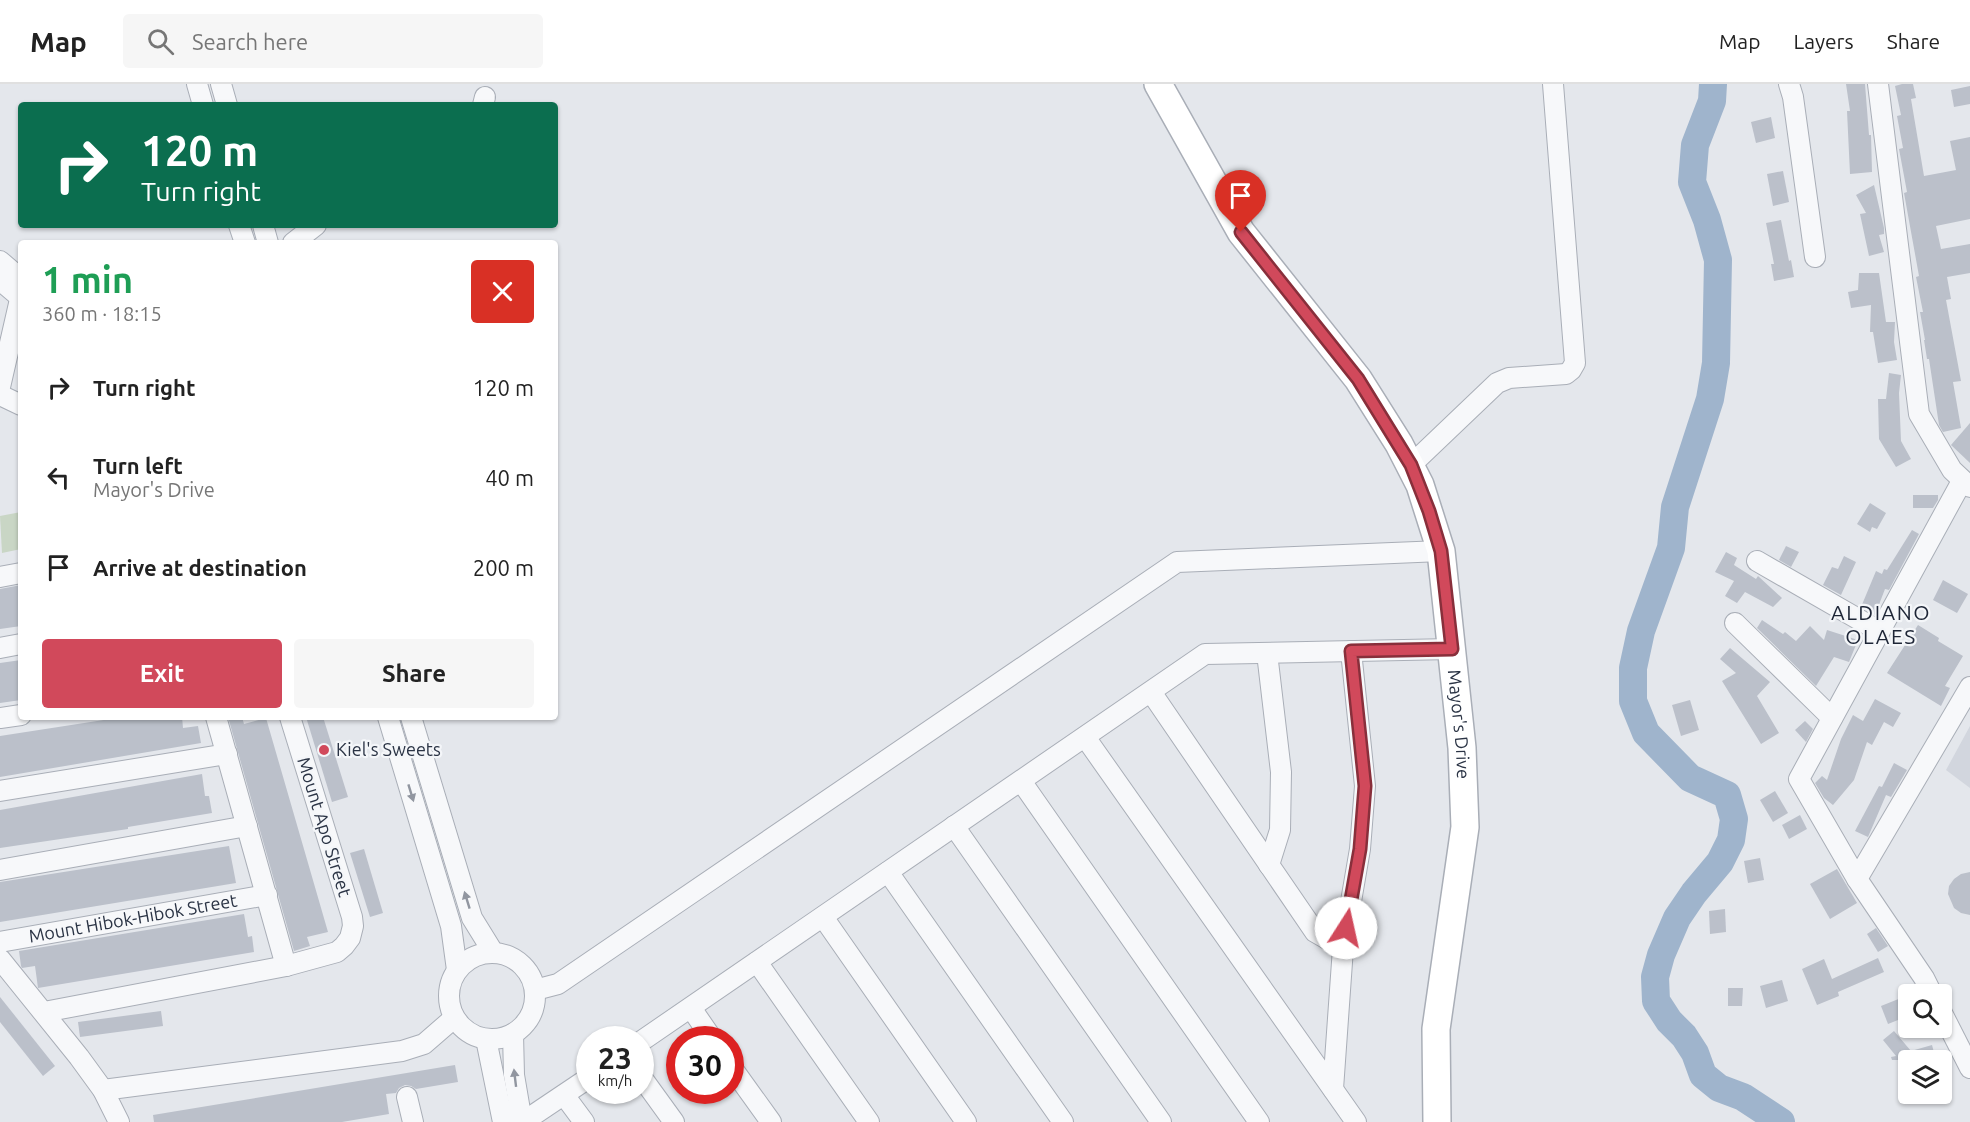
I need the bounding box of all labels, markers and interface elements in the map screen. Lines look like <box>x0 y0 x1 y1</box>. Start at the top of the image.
search box <box>123 14 543 68</box>
icon: search <box>144 25 177 58</box>
text: Map <box>30 26 87 57</box>
text: Search here <box>192 29 308 54</box>
text: Map <box>1719 29 1760 53</box>
text: Layers <box>1793 29 1854 53</box>
text: Share <box>1887 29 1940 53</box>
icon: right <box>42 126 120 204</box>
text: 120 m <box>141 127 258 174</box>
pin <box>1215 170 1266 232</box>
text: Turn right <box>141 176 261 206</box>
icon: arrive <box>1224 179 1257 212</box>
text: 1 min <box>42 259 133 300</box>
button: close <box>471 260 534 323</box>
text: 360 m · 18:15 <box>42 302 162 325</box>
icon: right <box>42 371 75 404</box>
text: Turn right <box>93 375 195 400</box>
text: 120 m <box>473 375 534 400</box>
text: Turn left <box>93 453 183 478</box>
icon: left <box>42 461 75 494</box>
text: 40 m <box>485 465 534 490</box>
text: Mayor's Drive <box>93 478 215 501</box>
icon: arrive <box>42 551 75 584</box>
text: Arrive at destination <box>93 555 307 580</box>
text: 200 m <box>473 555 534 580</box>
district label: ALDIANO OLAES <box>1831 600 1931 648</box>
button: Exit <box>42 639 282 708</box>
button: Share <box>294 639 534 708</box>
street label: Mayor's Drive <box>1445 669 1474 779</box>
place label: Kiel's Sweets <box>336 739 441 759</box>
marker: Kiel's Sweets <box>317 743 331 757</box>
street label: Mount Apo Street <box>294 754 356 899</box>
one-way arrow <box>407 784 416 802</box>
street label: Mount Hibok-Hibok Street <box>27 889 239 946</box>
one-way arrow <box>462 891 471 909</box>
position arrow <box>1314 896 1378 960</box>
map controls <box>1898 984 1952 1104</box>
button: search <box>1898 984 1952 1038</box>
speed limit sign: 30 <box>666 1026 744 1104</box>
text: 23 <box>598 1041 632 1075</box>
button: layers <box>1898 1050 1952 1104</box>
one-way arrow <box>511 1069 520 1088</box>
text: km/h <box>598 1072 632 1089</box>

